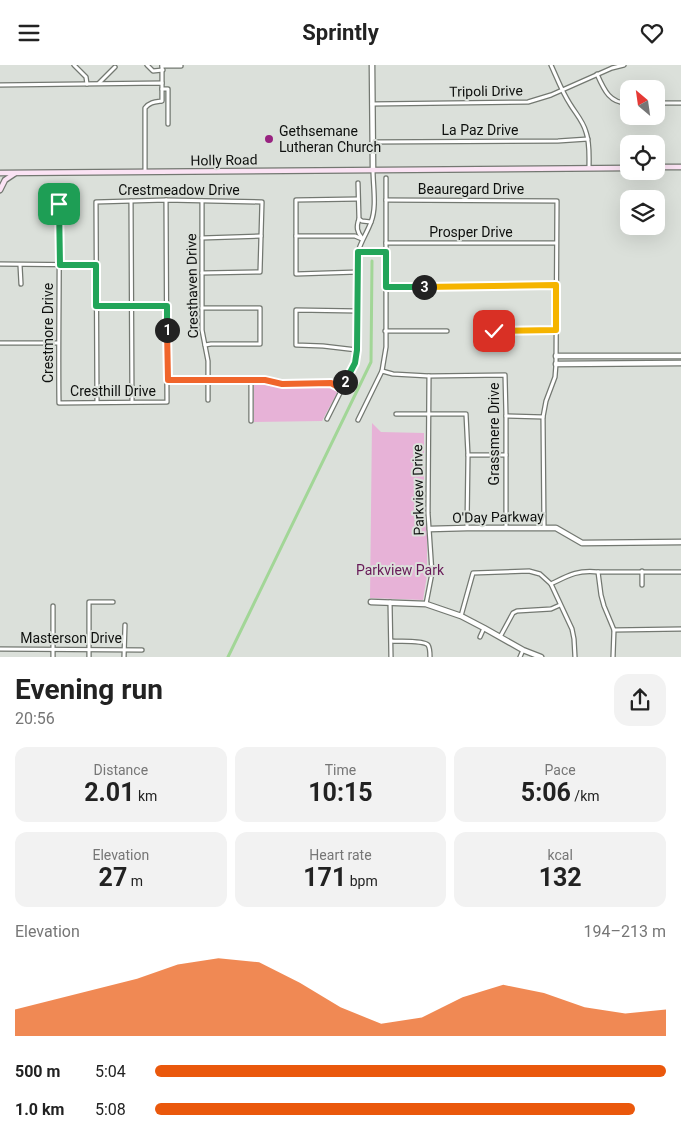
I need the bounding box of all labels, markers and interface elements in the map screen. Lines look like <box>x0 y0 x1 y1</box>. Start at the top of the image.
icon: menu <box>15 19 43 47</box>
icon: heart <box>638 19 666 47</box>
text: Sprintly <box>302 20 379 45</box>
north arrow <box>620 80 665 125</box>
map controls <box>620 80 665 235</box>
street label: Tripoli Drive <box>449 82 523 100</box>
street label: La Paz Drive <box>442 122 518 138</box>
place label: Gethsemane Lutheran Church <box>279 123 381 155</box>
marker: Gethsemane Lutheran Church <box>263 133 275 145</box>
button: locate <box>620 135 665 180</box>
street label: Holly Road <box>190 151 258 169</box>
street label: Beauregard Drive <box>418 181 524 197</box>
street label: Crestmeadow Drive <box>118 182 240 198</box>
pin <box>38 183 80 225</box>
icon: arrive <box>45 190 73 218</box>
button: layers <box>620 190 665 235</box>
street label: Prosper Drive <box>429 224 513 240</box>
street label: Cresthaven Drive <box>183 233 201 339</box>
pin: 3 <box>412 275 436 299</box>
text: 3 <box>420 279 429 295</box>
street label: Crestmore Drive <box>40 283 56 383</box>
pin <box>473 310 515 352</box>
pin: 1 <box>154 317 180 343</box>
icon: check <box>480 317 508 345</box>
text: 1 <box>163 322 172 338</box>
pin: 2 <box>332 369 358 395</box>
text: 2 <box>341 374 350 390</box>
street label: Cresthill Drive <box>70 383 156 399</box>
street label: Grassmere Drive <box>486 383 502 485</box>
street label: Parkview Drive <box>409 444 427 536</box>
street label: O'Day Parkway <box>452 508 544 526</box>
park label: Parkview Park <box>356 562 445 578</box>
street label: Masterson Drive <box>20 630 122 646</box>
text: Evening run <box>15 673 163 706</box>
button: share <box>614 674 666 726</box>
text: 20:56 <box>15 709 55 728</box>
text: Distance <box>94 762 148 778</box>
text: Time <box>325 762 356 778</box>
text: Pace <box>545 762 576 778</box>
text: 2.01 <box>84 778 135 807</box>
text: 10:15 <box>308 778 373 807</box>
text: 5:06 <box>521 778 571 807</box>
text: km <box>135 788 157 804</box>
text: /km <box>571 788 600 804</box>
text: Elevation <box>92 847 149 863</box>
text: Heart rate <box>309 847 372 863</box>
text: kcal <box>548 847 573 863</box>
text: 27 <box>99 863 127 892</box>
text: 171 <box>303 863 346 892</box>
text: 132 <box>539 863 582 892</box>
text: m <box>127 873 143 889</box>
text: bpm <box>346 873 378 889</box>
text: Elevation <box>15 922 80 941</box>
text: 194–213 m <box>584 922 666 941</box>
text: 500 m <box>15 1062 60 1081</box>
text: 5:04 <box>95 1062 126 1081</box>
text: 1.0 km <box>15 1100 64 1119</box>
text: 5:08 <box>95 1100 126 1119</box>

